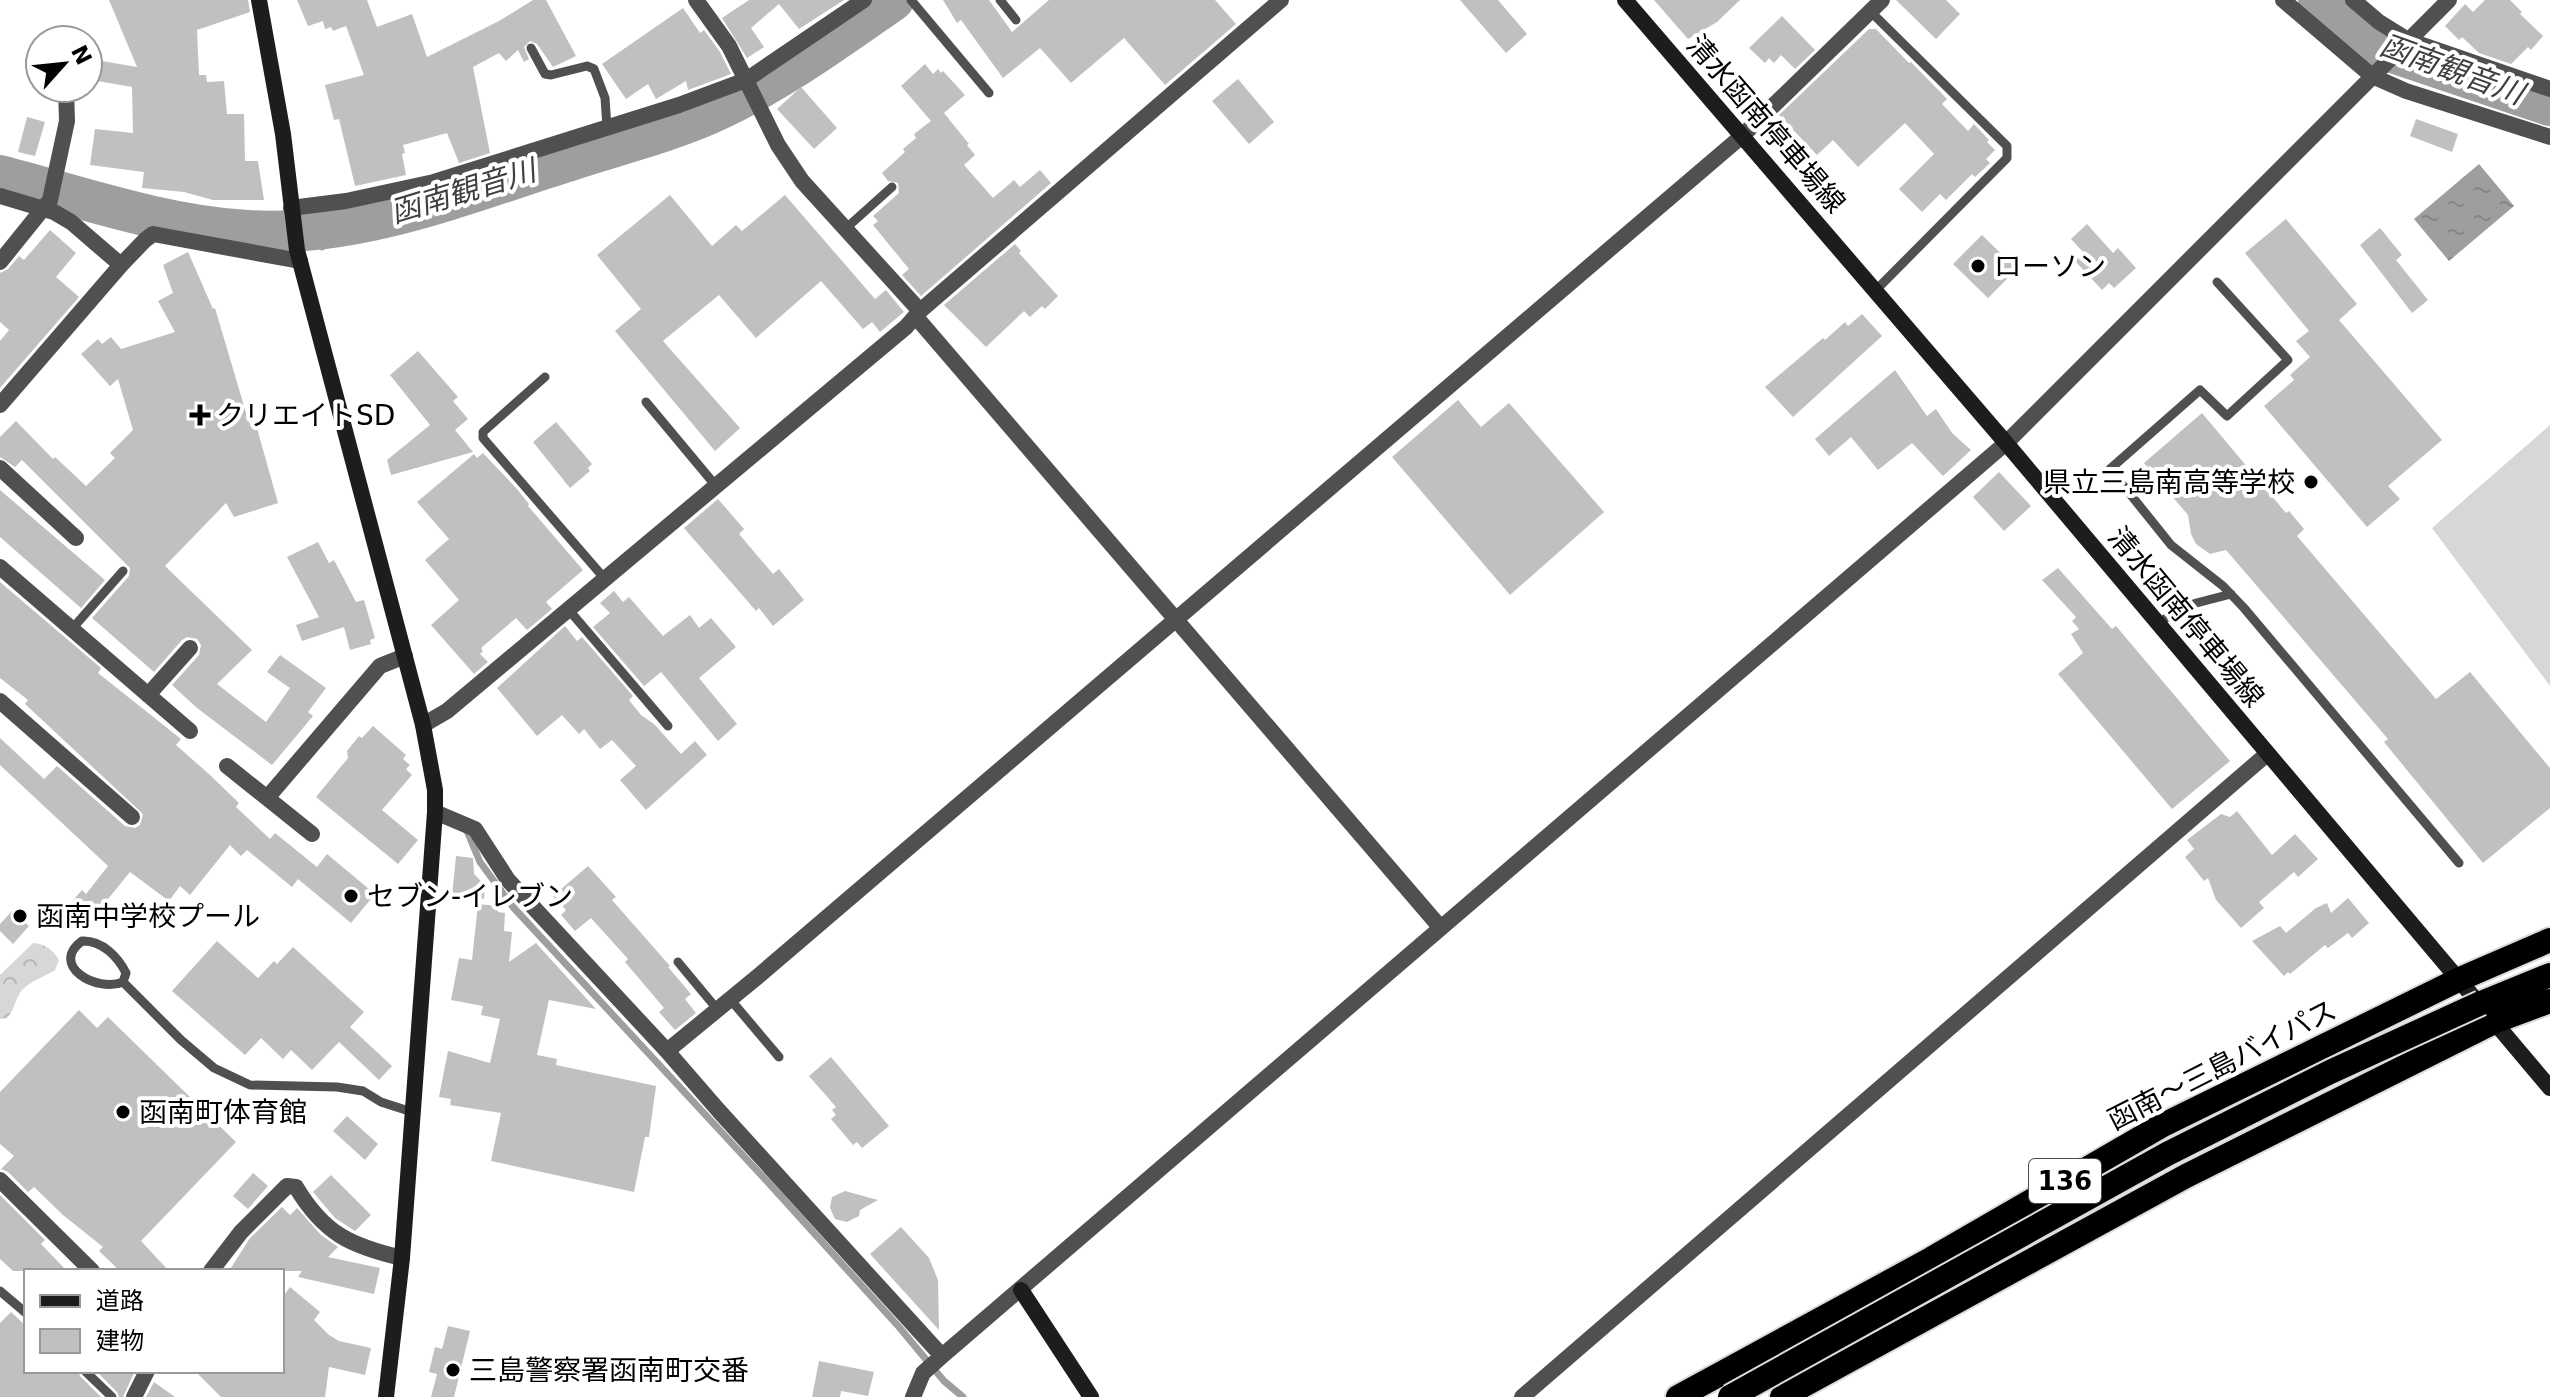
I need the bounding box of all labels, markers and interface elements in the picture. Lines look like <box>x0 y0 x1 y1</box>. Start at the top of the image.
north arrow <box>24 24 104 104</box>
water label: 函南観音川 <box>2376 27 2531 112</box>
street label: 清水函南停車場線 <box>1680 29 1852 219</box>
text: N <box>66 41 97 69</box>
water label: 函南観音川 <box>386 151 543 230</box>
place label: ローソン <box>1994 250 2106 283</box>
marker: ローソン <box>1969 257 1987 275</box>
place label: クリエイトSD <box>216 399 395 432</box>
marker: クリエイトSD <box>191 406 209 424</box>
place label: 県立三島南高等学校 <box>2043 466 2295 499</box>
marker: 県立三島南高等学校 <box>2302 473 2320 491</box>
street label: 清水函南停車場線 <box>2101 521 2271 713</box>
place label: セブン-イレブン <box>367 880 573 913</box>
marker: セブン-イレブン <box>342 887 360 905</box>
place label: 函南中学校プール <box>36 900 260 933</box>
marker: 函南中学校プール <box>11 907 29 925</box>
street label: 函南～三島バイパス <box>2102 993 2342 1137</box>
place label: 函南町体育館 <box>139 1096 307 1129</box>
marker: 函南町体育館 <box>114 1103 132 1121</box>
road number: 136 <box>2029 1159 2101 1203</box>
legend <box>24 1269 284 1373</box>
text: 道路 <box>96 1287 144 1315</box>
text: 建物 <box>96 1327 144 1355</box>
place label: 三島警察署函南町交番 <box>469 1354 749 1387</box>
marker: 三島警察署函南町交番 <box>444 1361 462 1379</box>

